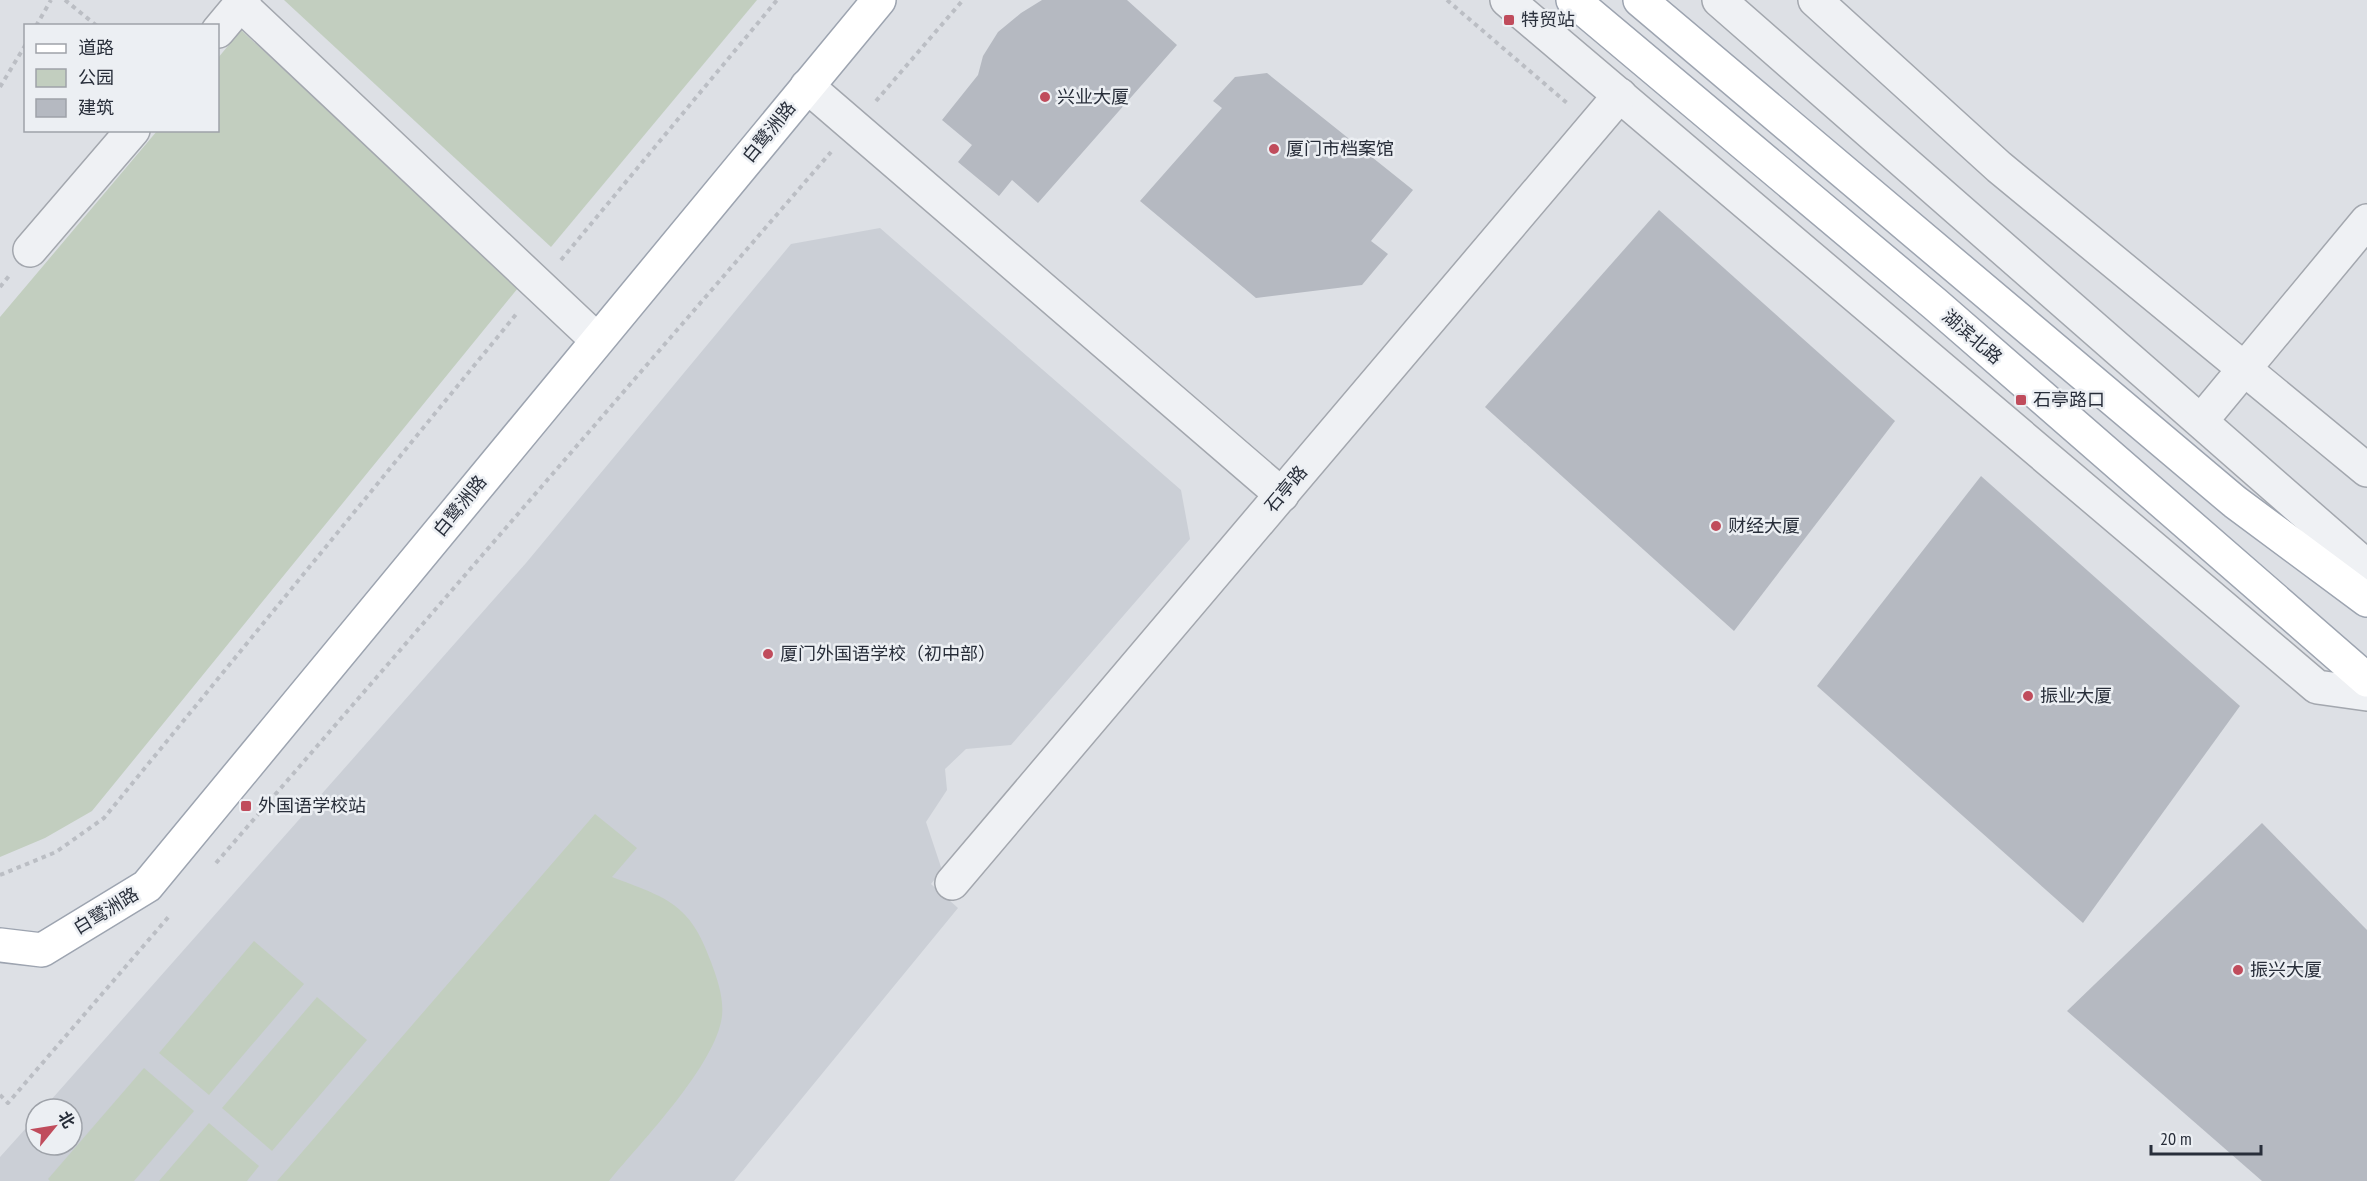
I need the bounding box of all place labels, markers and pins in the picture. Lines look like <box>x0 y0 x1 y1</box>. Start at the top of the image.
place label: 特贸站 <box>1521 8 1575 31</box>
marker: 特贸站 <box>1502 13 1516 27</box>
place label: 兴业大厦 <box>1057 85 1129 108</box>
marker: 兴业大厦 <box>1038 90 1052 104</box>
place label: 厦门市档案馆 <box>1286 137 1394 160</box>
marker: 厦门市档案馆 <box>1267 142 1281 156</box>
place label: 石亭路口 <box>2033 388 2105 411</box>
marker: 石亭路口 <box>2014 393 2028 407</box>
place label: 财经大厦 <box>1728 514 1800 537</box>
marker: 财经大厦 <box>1709 519 1723 533</box>
place label: 厦门外国语学校（初中部） <box>780 642 996 665</box>
marker: 厦门外国语学校（初中部） <box>761 647 775 661</box>
place label: 振业大厦 <box>2040 684 2112 707</box>
marker: 振业大厦 <box>2021 689 2035 703</box>
place label: 外国语学校站 <box>258 794 366 817</box>
marker: 外国语学校站 <box>239 799 253 813</box>
place label: 振兴大厦 <box>2250 958 2322 981</box>
marker: 振兴大厦 <box>2231 963 2245 977</box>

